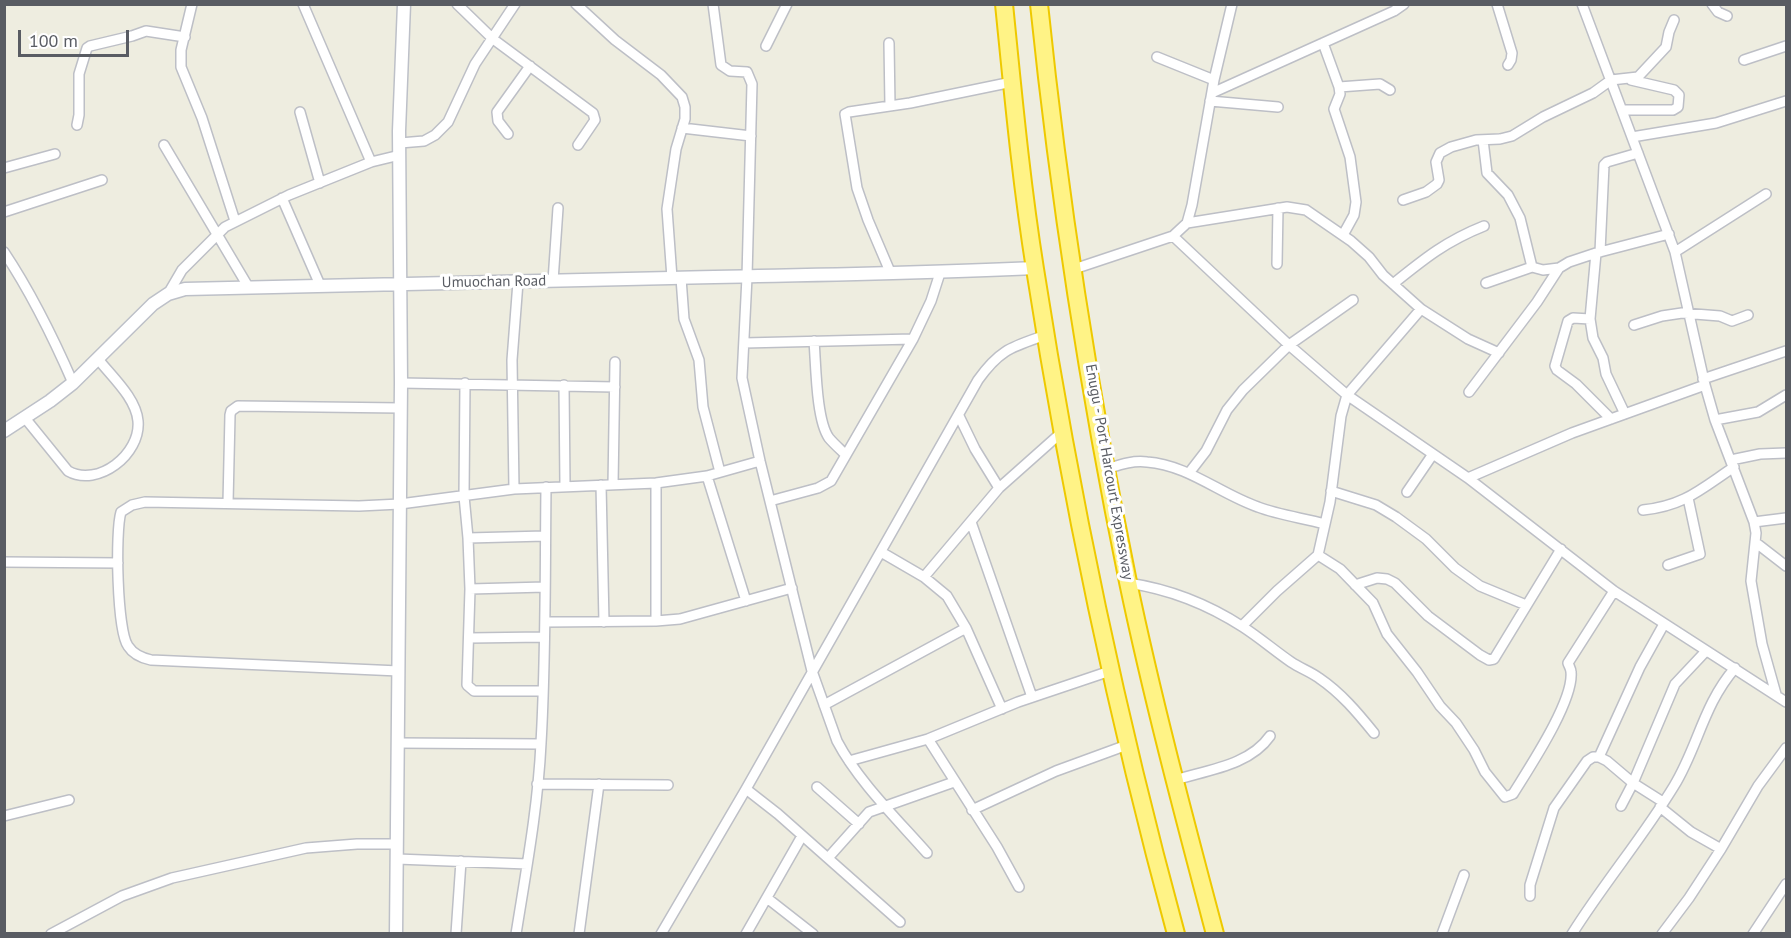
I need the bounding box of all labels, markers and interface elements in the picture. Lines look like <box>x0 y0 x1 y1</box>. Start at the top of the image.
scale bar <box>21 18 132 56</box>
text: 100 m <box>29 29 78 52</box>
street label: Umuochan Road <box>442 272 546 292</box>
street label: Enugu - Port Harcourt Expressway <box>1081 363 1137 581</box>

